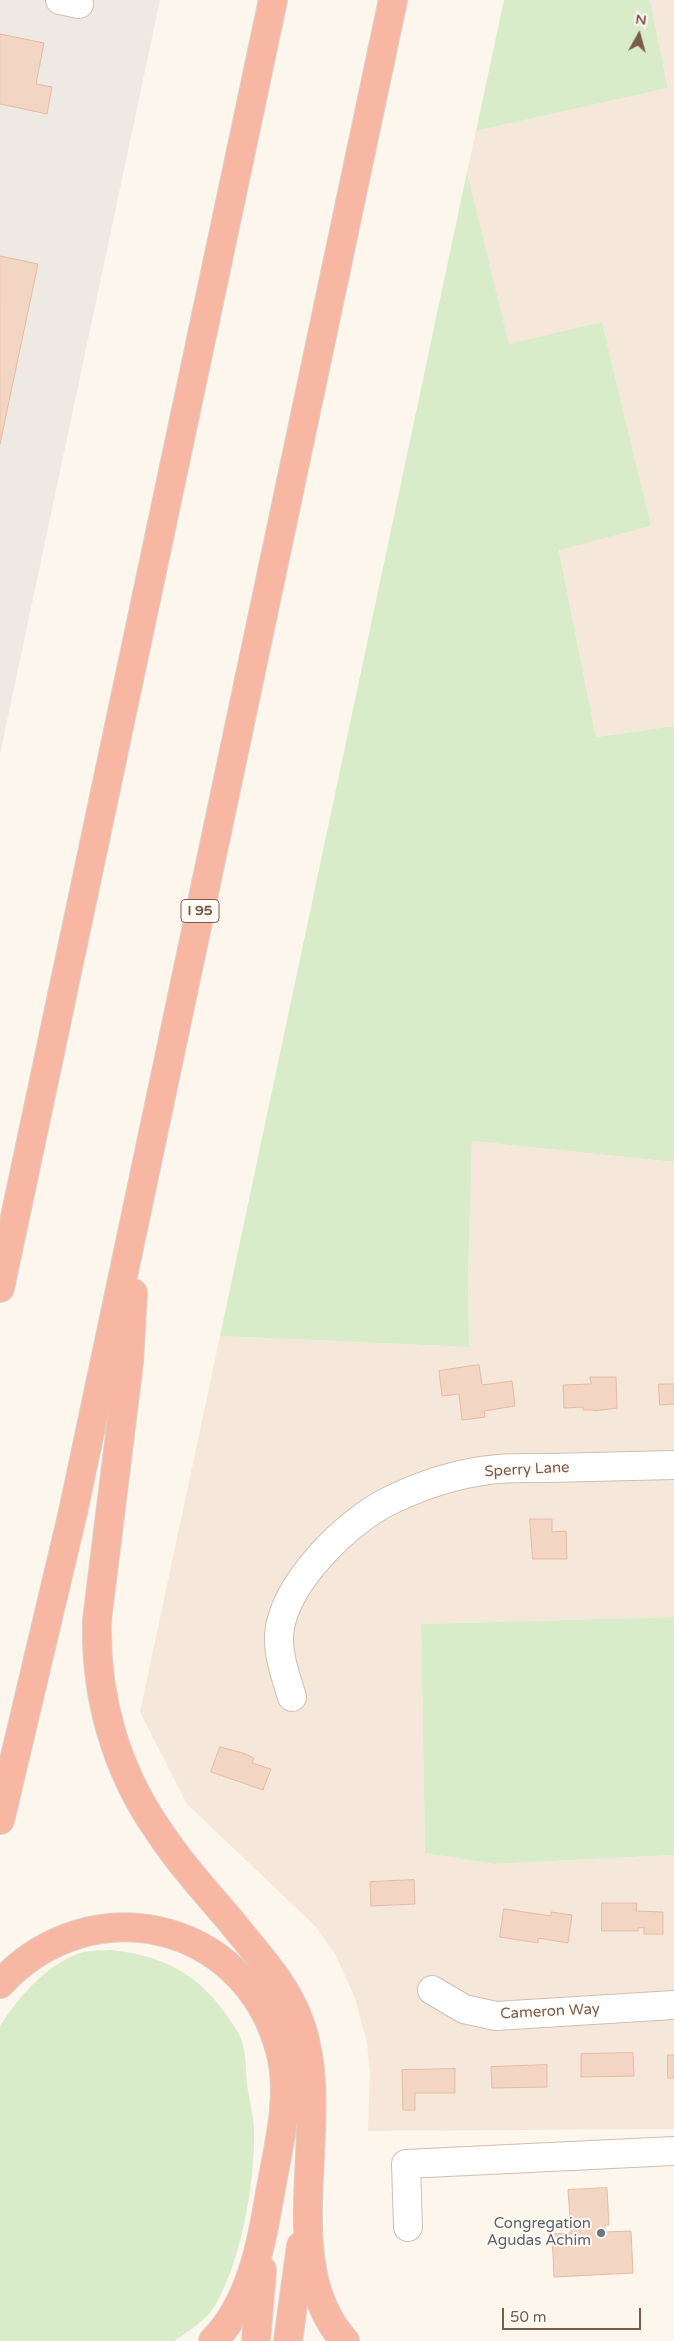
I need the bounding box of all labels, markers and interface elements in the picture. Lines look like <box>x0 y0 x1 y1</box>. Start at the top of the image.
north arrow <box>614 10 664 60</box>
text: N <box>634 10 648 29</box>
road number: I 95 <box>181 899 219 922</box>
street label: Sperry Lane <box>484 1459 570 1481</box>
street label: Cameron Way <box>500 2000 600 2024</box>
place label: Congregation Agudas Achim <box>487 2215 591 2250</box>
marker: Congregation Agudas Achim <box>595 2227 607 2239</box>
scale bar <box>504 2298 643 2330</box>
text: 50 m <box>510 2308 547 2326</box>

